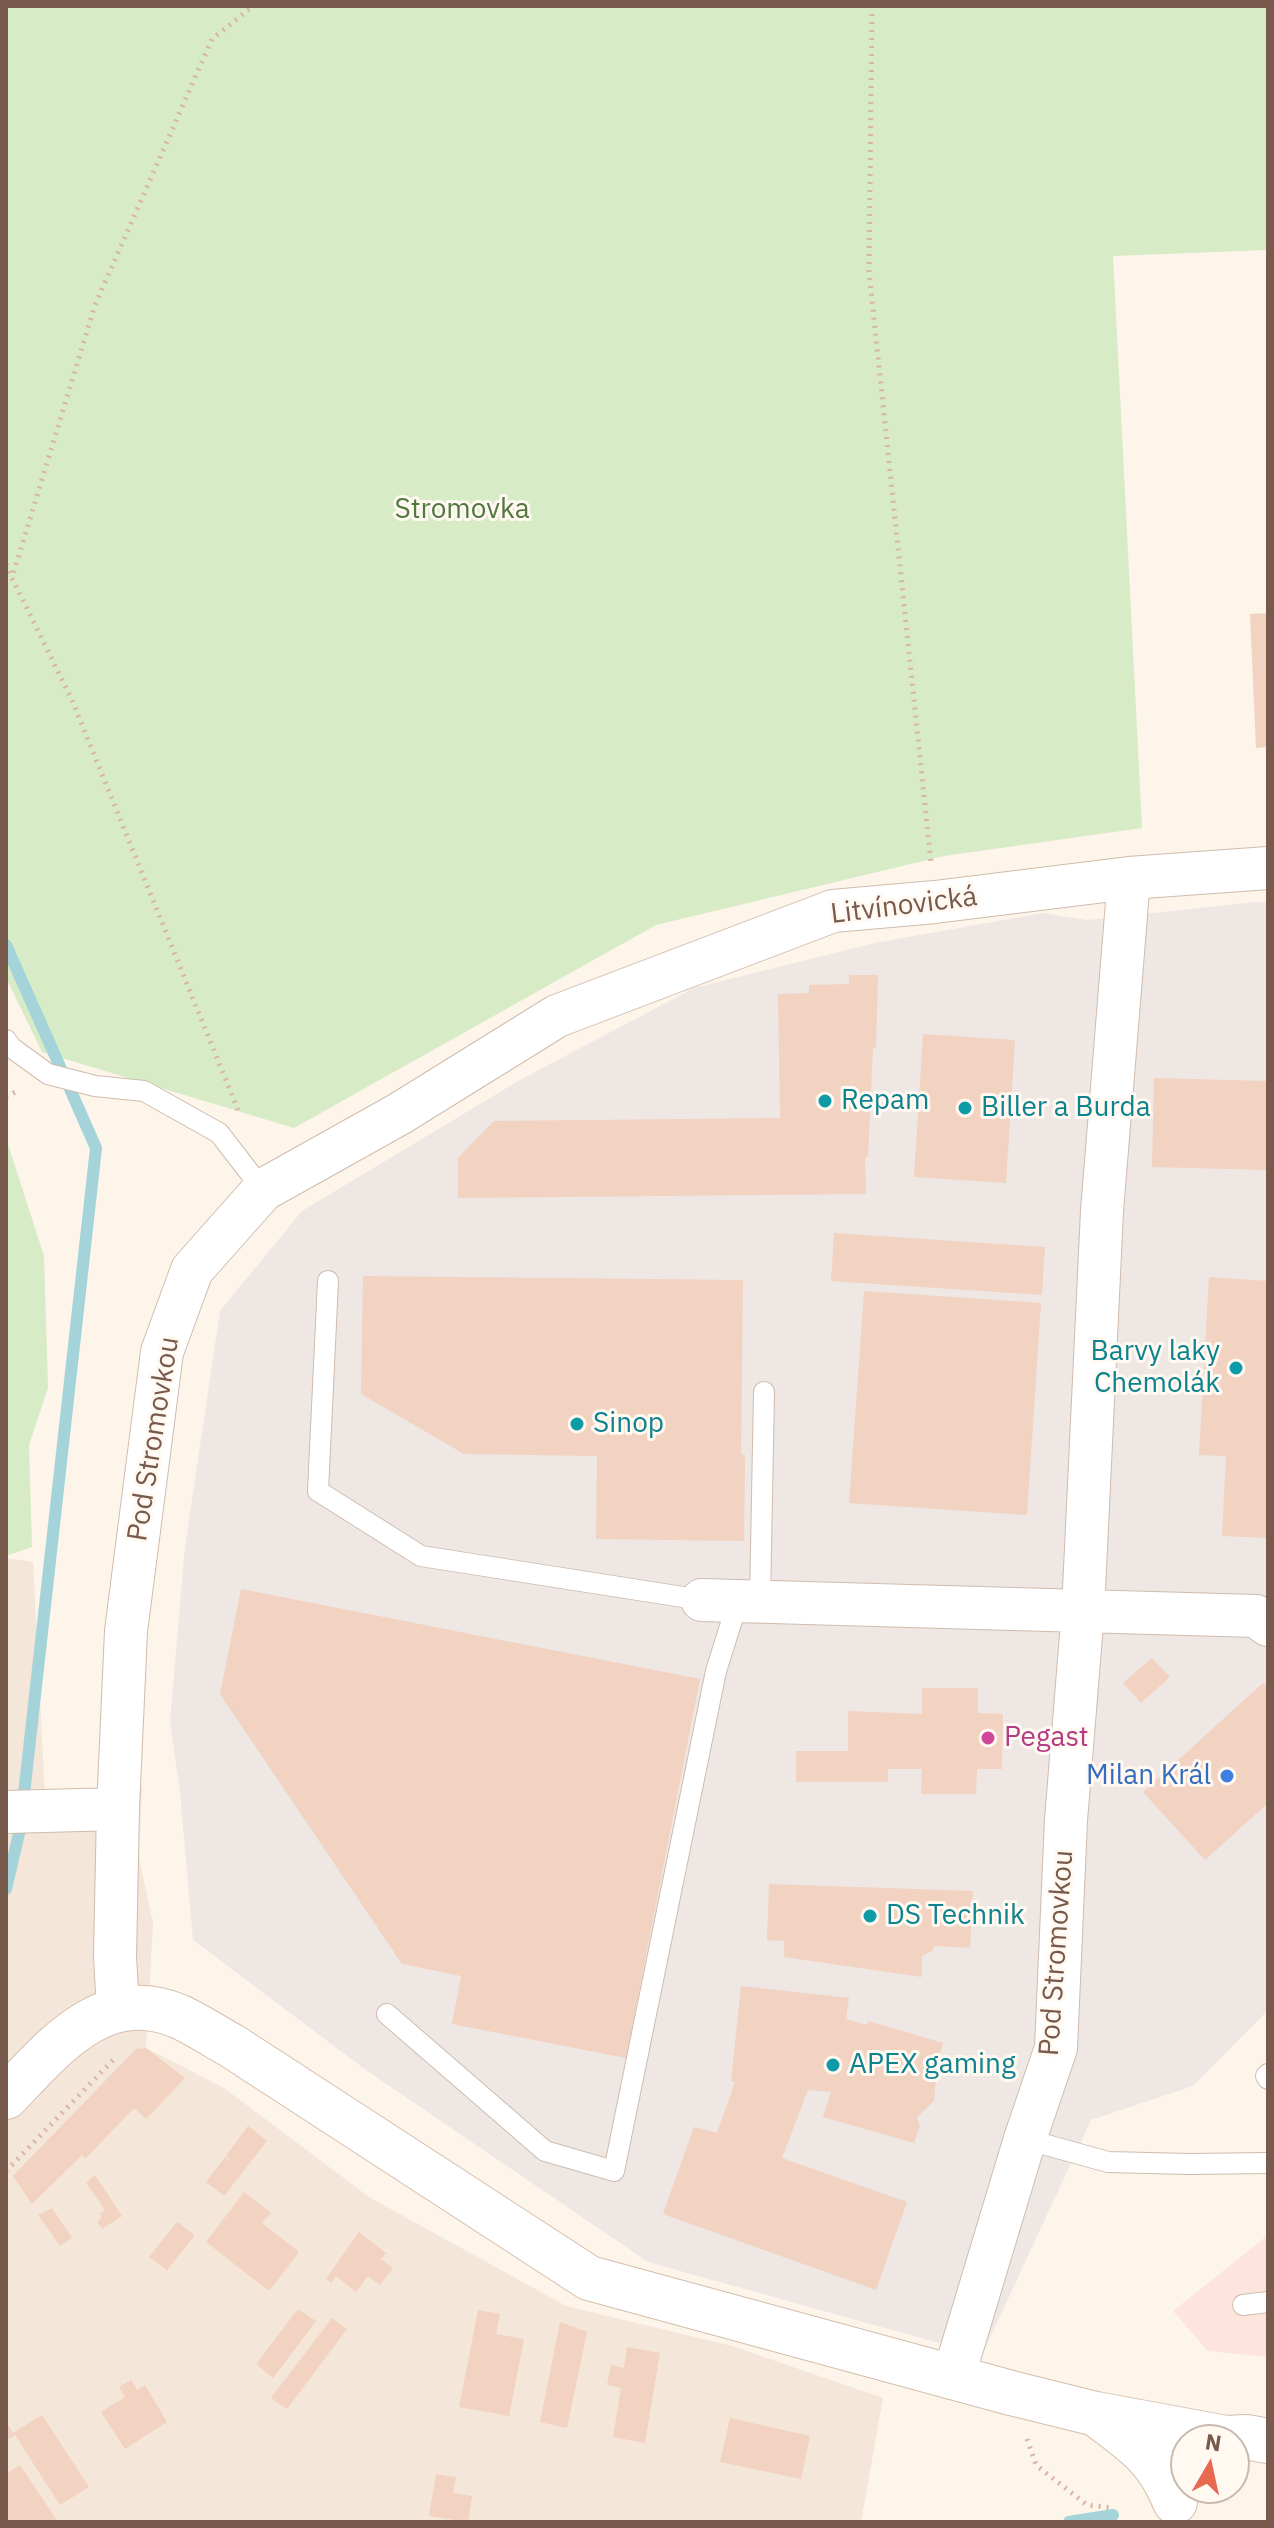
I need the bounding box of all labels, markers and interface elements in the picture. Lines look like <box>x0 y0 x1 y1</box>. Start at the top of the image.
park label: Stromovka <box>394 493 530 527</box>
street label: Litvínovická <box>829 880 979 932</box>
place label: Repam <box>841 1084 930 1118</box>
place label: Biller a Burda <box>981 1091 1151 1125</box>
marker: Repam <box>816 1092 834 1110</box>
marker: Biller a Burda <box>956 1099 974 1117</box>
street label: Pod Stromovkou <box>121 1334 187 1544</box>
place label: Barvy laky Chemolák <box>1091 1335 1220 1401</box>
marker: Barvy laky Chemolák <box>1227 1359 1245 1377</box>
place label: Sinop <box>593 1407 664 1441</box>
marker: Sinop <box>568 1415 586 1433</box>
place label: Pegast <box>1004 1721 1089 1755</box>
marker: Pegast <box>979 1729 997 1747</box>
place label: Milan Král <box>1086 1759 1211 1793</box>
marker: Milan Král <box>1218 1767 1236 1785</box>
street label: Pod Stromovkou <box>1033 1849 1081 2057</box>
place label: DS Technik <box>886 1899 1025 1933</box>
marker: DS Technik <box>861 1907 879 1925</box>
place label: APEX gaming <box>849 2048 1016 2082</box>
marker: APEX gaming <box>824 2056 842 2074</box>
north arrow <box>1170 2424 1250 2504</box>
text: N <box>1203 2426 1224 2457</box>

